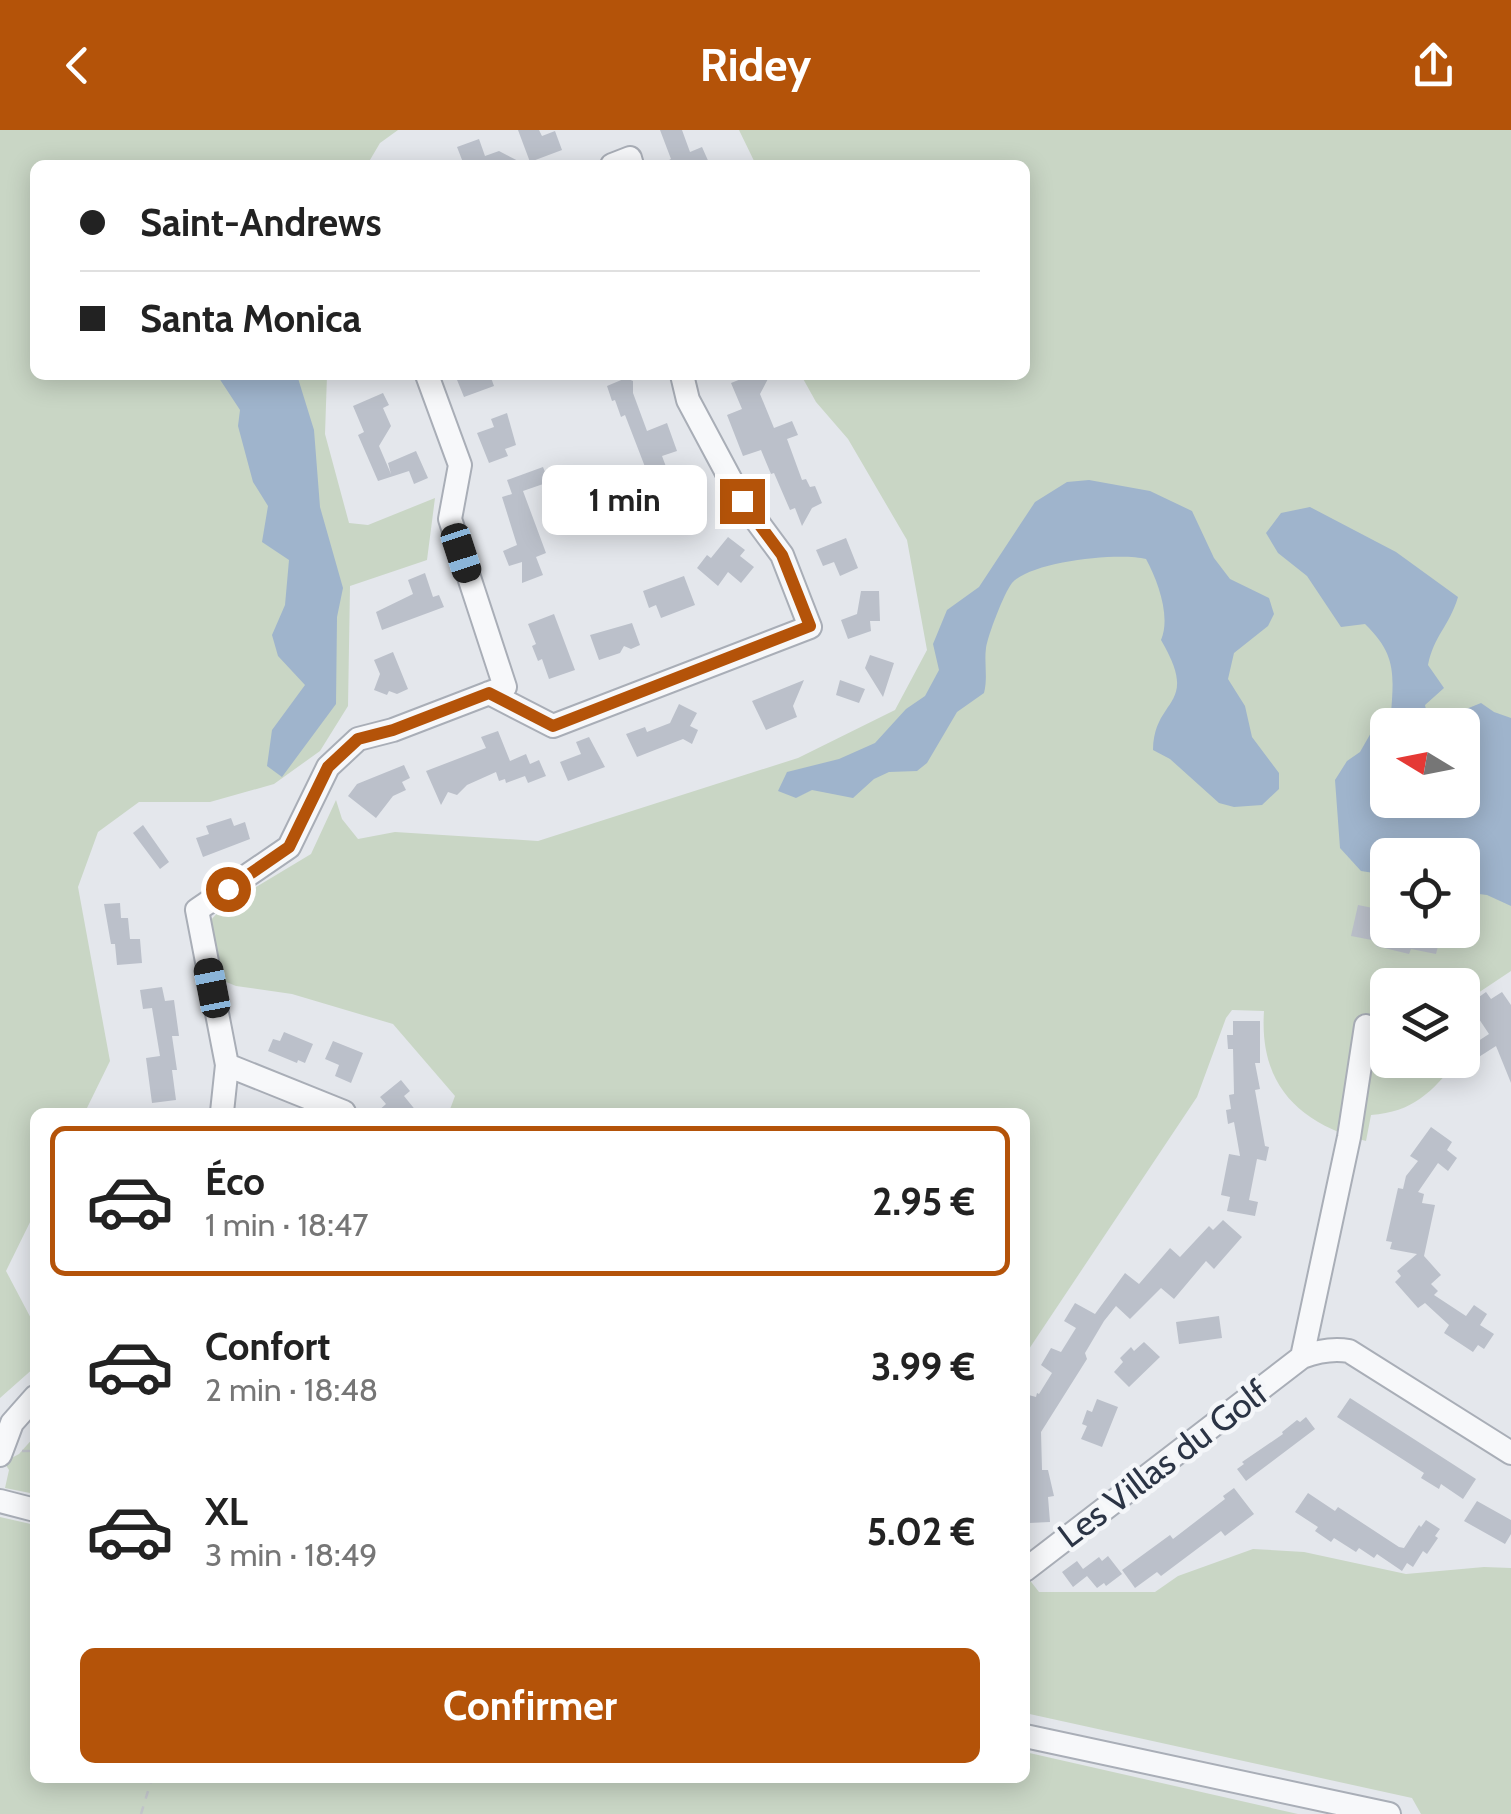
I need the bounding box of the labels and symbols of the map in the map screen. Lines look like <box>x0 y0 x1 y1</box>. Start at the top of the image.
callout: 1 min <box>542 466 707 536</box>
route end <box>720 479 765 524</box>
car <box>437 520 485 586</box>
north arrow <box>1370 708 1480 818</box>
route start <box>206 867 251 912</box>
car <box>192 956 232 1020</box>
street label: Les Villas du Golf <box>1049 1370 1276 1556</box>

